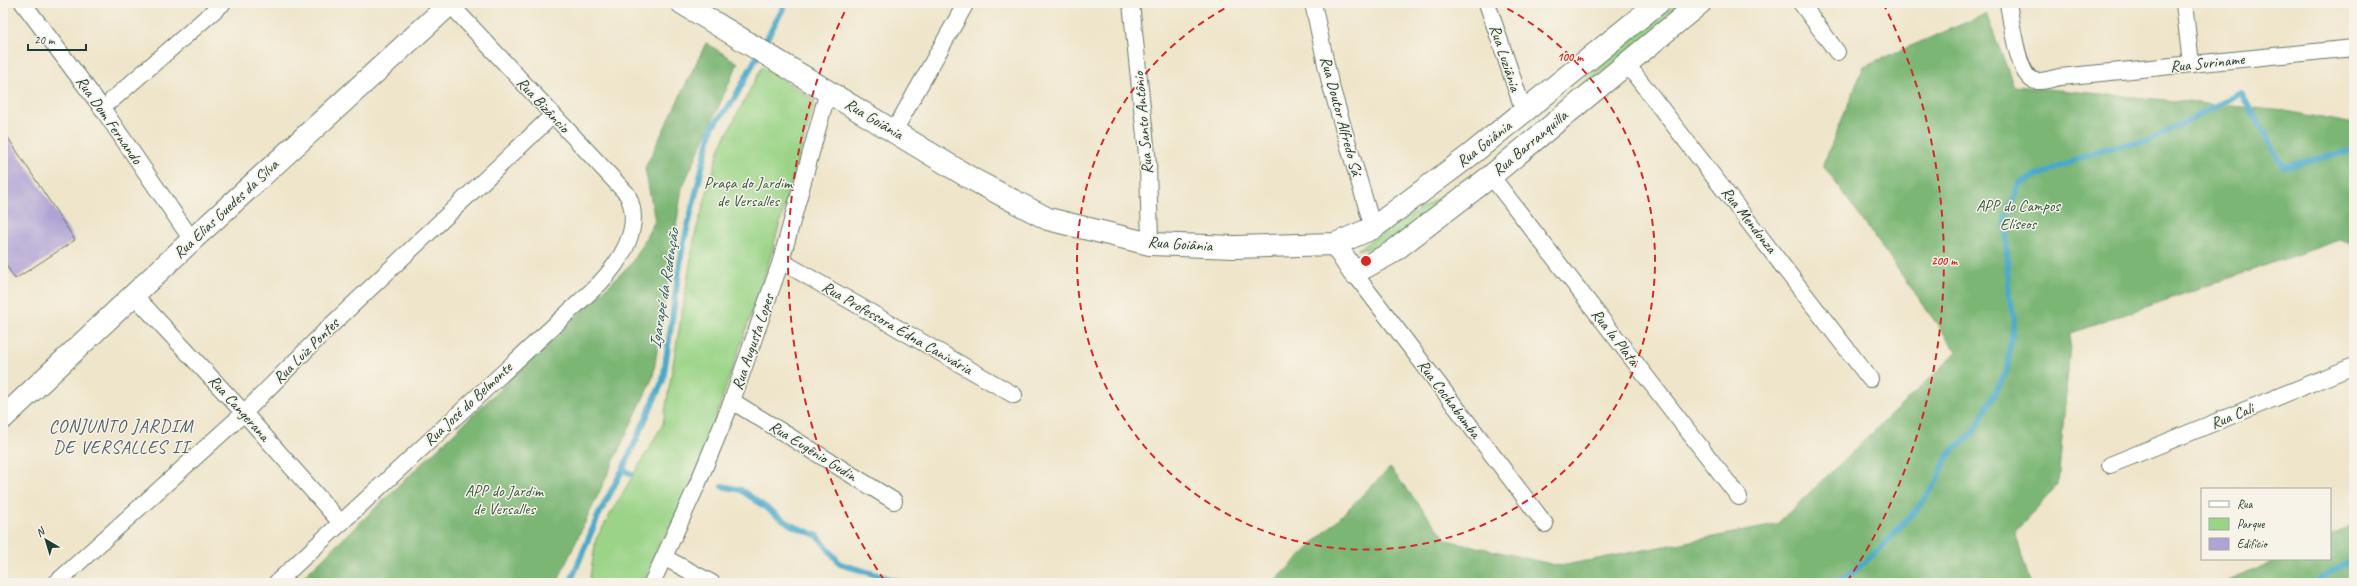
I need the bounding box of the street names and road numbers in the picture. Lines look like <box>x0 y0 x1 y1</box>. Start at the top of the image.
street label: Rua Luziânia <box>1485 22 1526 95</box>
street label: Rua Suriname <box>2169 49 2247 77</box>
street label: Rua Doutor Alfredo Sá <box>1315 54 1367 180</box>
street label: Rua Santo Antônio <box>1128 69 1157 175</box>
street label: Rua Dom Fernando <box>71 72 147 169</box>
street label: Rua Bizâncio <box>512 73 575 139</box>
street label: Rua Goiânia <box>841 94 908 145</box>
street label: Rua Barranquilla <box>1488 105 1572 180</box>
street label: Rua Goiânia <box>1452 115 1517 172</box>
street label: Rua Elias Guedes da Silva <box>169 154 284 263</box>
street label: Rua Mendonza <box>1717 183 1782 258</box>
street label: Rua Goiânia <box>1147 232 1214 256</box>
street label: Rua Professora Édna Canivária <box>818 277 977 380</box>
street label: Rua Augusta Lopes <box>727 290 779 393</box>
street label: Rua la Plata <box>1587 305 1644 371</box>
street label: Rua Luiz Pontes <box>269 313 344 388</box>
street label: Rua Cochabamba <box>1413 356 1486 443</box>
street label: Rua José do Belmonte <box>420 357 518 450</box>
street label: Rua Cangerana <box>204 371 275 446</box>
street label: Rua Cali <box>2208 398 2258 434</box>
street label: Rua Eugênio Gudin <box>766 416 861 486</box>

